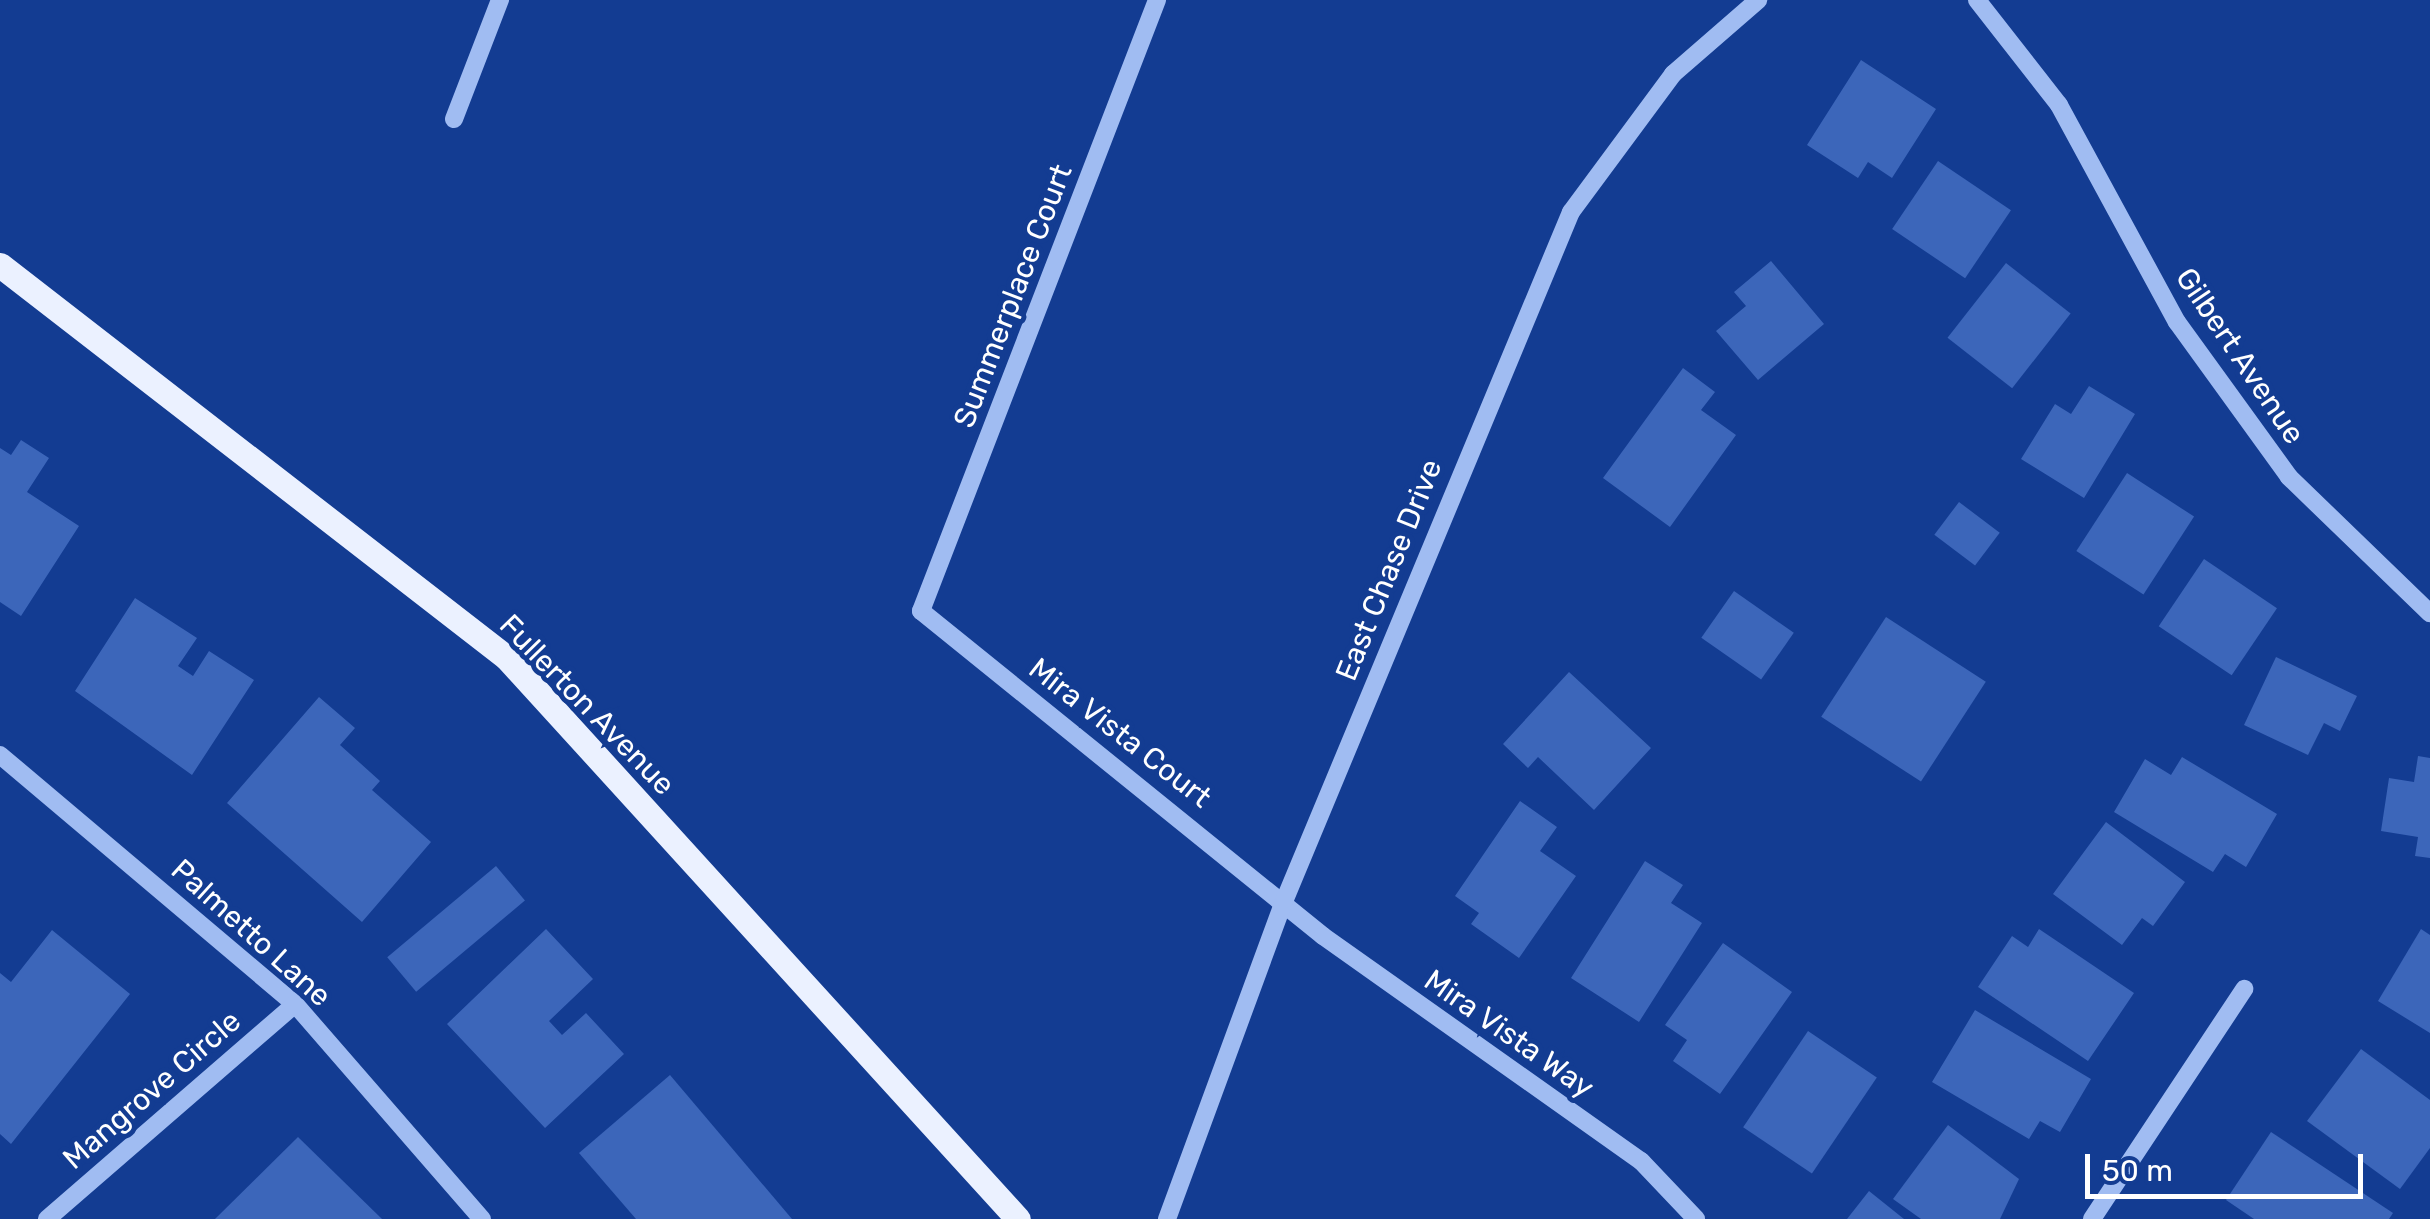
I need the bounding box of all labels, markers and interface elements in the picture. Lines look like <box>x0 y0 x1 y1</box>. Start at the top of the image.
street label: Summerplace Court <box>946 159 1080 433</box>
street label: Gilbert Avenue <box>2168 261 2312 451</box>
street label: East Chase Drive <box>1328 454 1450 686</box>
street label: Fullerton Avenue <box>492 607 682 803</box>
street label: Mira Vista Court <box>1021 650 1219 816</box>
street label: Palmetto Lane <box>164 852 338 1014</box>
street label: Mira Vista Way <box>1417 962 1601 1106</box>
street label: Mangrove Circle <box>56 1003 248 1177</box>
scale bar <box>2090 1134 2368 1196</box>
text: 50 m <box>2102 1153 2173 1189</box>

